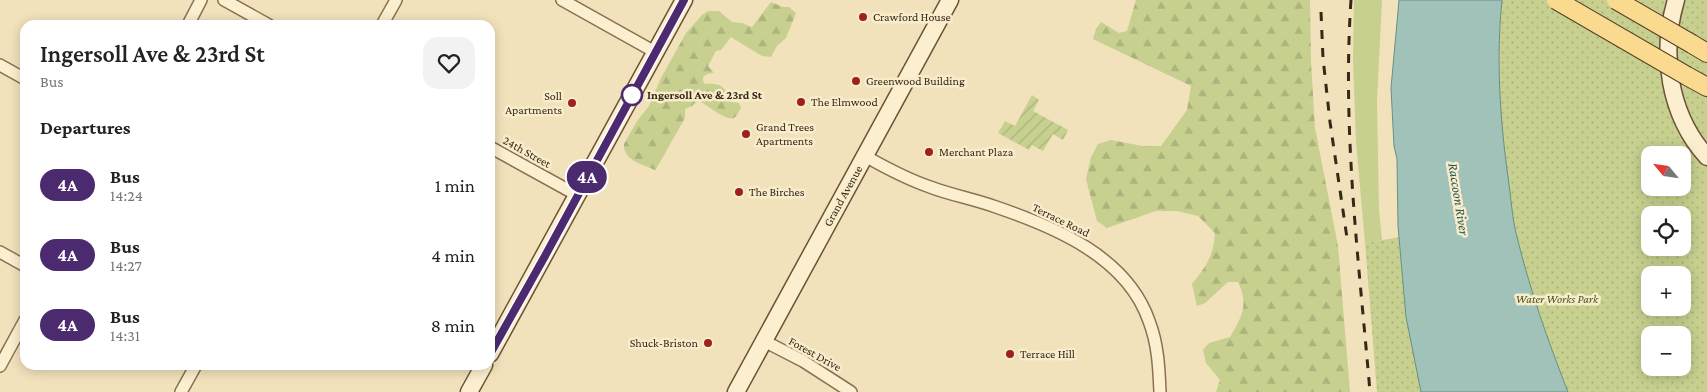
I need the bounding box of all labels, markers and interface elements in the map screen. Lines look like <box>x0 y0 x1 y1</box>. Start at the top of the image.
place label: Crawford House <box>873 10 951 24</box>
marker: Crawford House <box>857 11 869 23</box>
button: heart <box>423 37 475 89</box>
text: Ingersoll Ave & 23rd St <box>40 40 265 67</box>
text: Bus <box>40 73 64 90</box>
place label: Greenwood Building <box>866 74 965 88</box>
marker: Greenwood Building <box>850 75 862 87</box>
marker: Ingersoll Ave & 23rd St <box>621 84 643 106</box>
place label: Ingersoll Ave & 23rd St <box>647 88 763 102</box>
place label: Soll Apartments <box>505 89 562 117</box>
place label: The Elmwood <box>811 95 878 109</box>
marker: The Elmwood <box>795 96 807 108</box>
marker: Soll Apartments <box>566 97 578 109</box>
text: Departures <box>40 117 131 138</box>
place label: Grand Trees Apartments <box>756 120 814 148</box>
marker: Grand Trees Apartments <box>740 128 752 140</box>
street label: 24th Street <box>501 133 554 171</box>
place label: Merchant Plaza <box>939 145 1014 159</box>
marker: Merchant Plaza <box>923 146 935 158</box>
north arrow <box>1641 146 1691 196</box>
map controls <box>1641 146 1691 376</box>
line badge: 4A <box>564 161 610 193</box>
water label: Raccoon River <box>1445 162 1473 237</box>
street label: Grand Avenue <box>821 163 865 229</box>
text: Bus <box>110 166 140 187</box>
text: 4A <box>577 167 597 187</box>
text: 4A <box>57 175 78 195</box>
text: 1 min <box>435 175 475 196</box>
place label: The Birches <box>749 185 805 199</box>
marker: The Birches <box>733 186 745 198</box>
text: 14:24 <box>110 187 143 204</box>
street label: Terrace Road <box>1030 200 1093 240</box>
button: locate <box>1641 206 1691 256</box>
text: Bus <box>110 236 140 257</box>
text: 4A <box>57 245 78 265</box>
text: 4 min <box>431 245 475 266</box>
text: 14:27 <box>110 257 142 274</box>
button: + <box>1641 266 1691 316</box>
park label: Water Works Park <box>1516 292 1599 306</box>
text: Bus <box>110 306 140 327</box>
text: 4A <box>57 315 78 335</box>
text: 8 min <box>431 315 475 336</box>
button: − <box>1641 326 1691 376</box>
text: 14:31 <box>110 327 140 344</box>
street label: Forest Drive <box>786 334 844 374</box>
place label: Shuck-Briston <box>630 336 699 350</box>
marker: Shuck-Briston <box>702 337 714 349</box>
place label: Terrace Hill <box>1020 347 1075 361</box>
marker: Terrace Hill <box>1004 348 1016 360</box>

